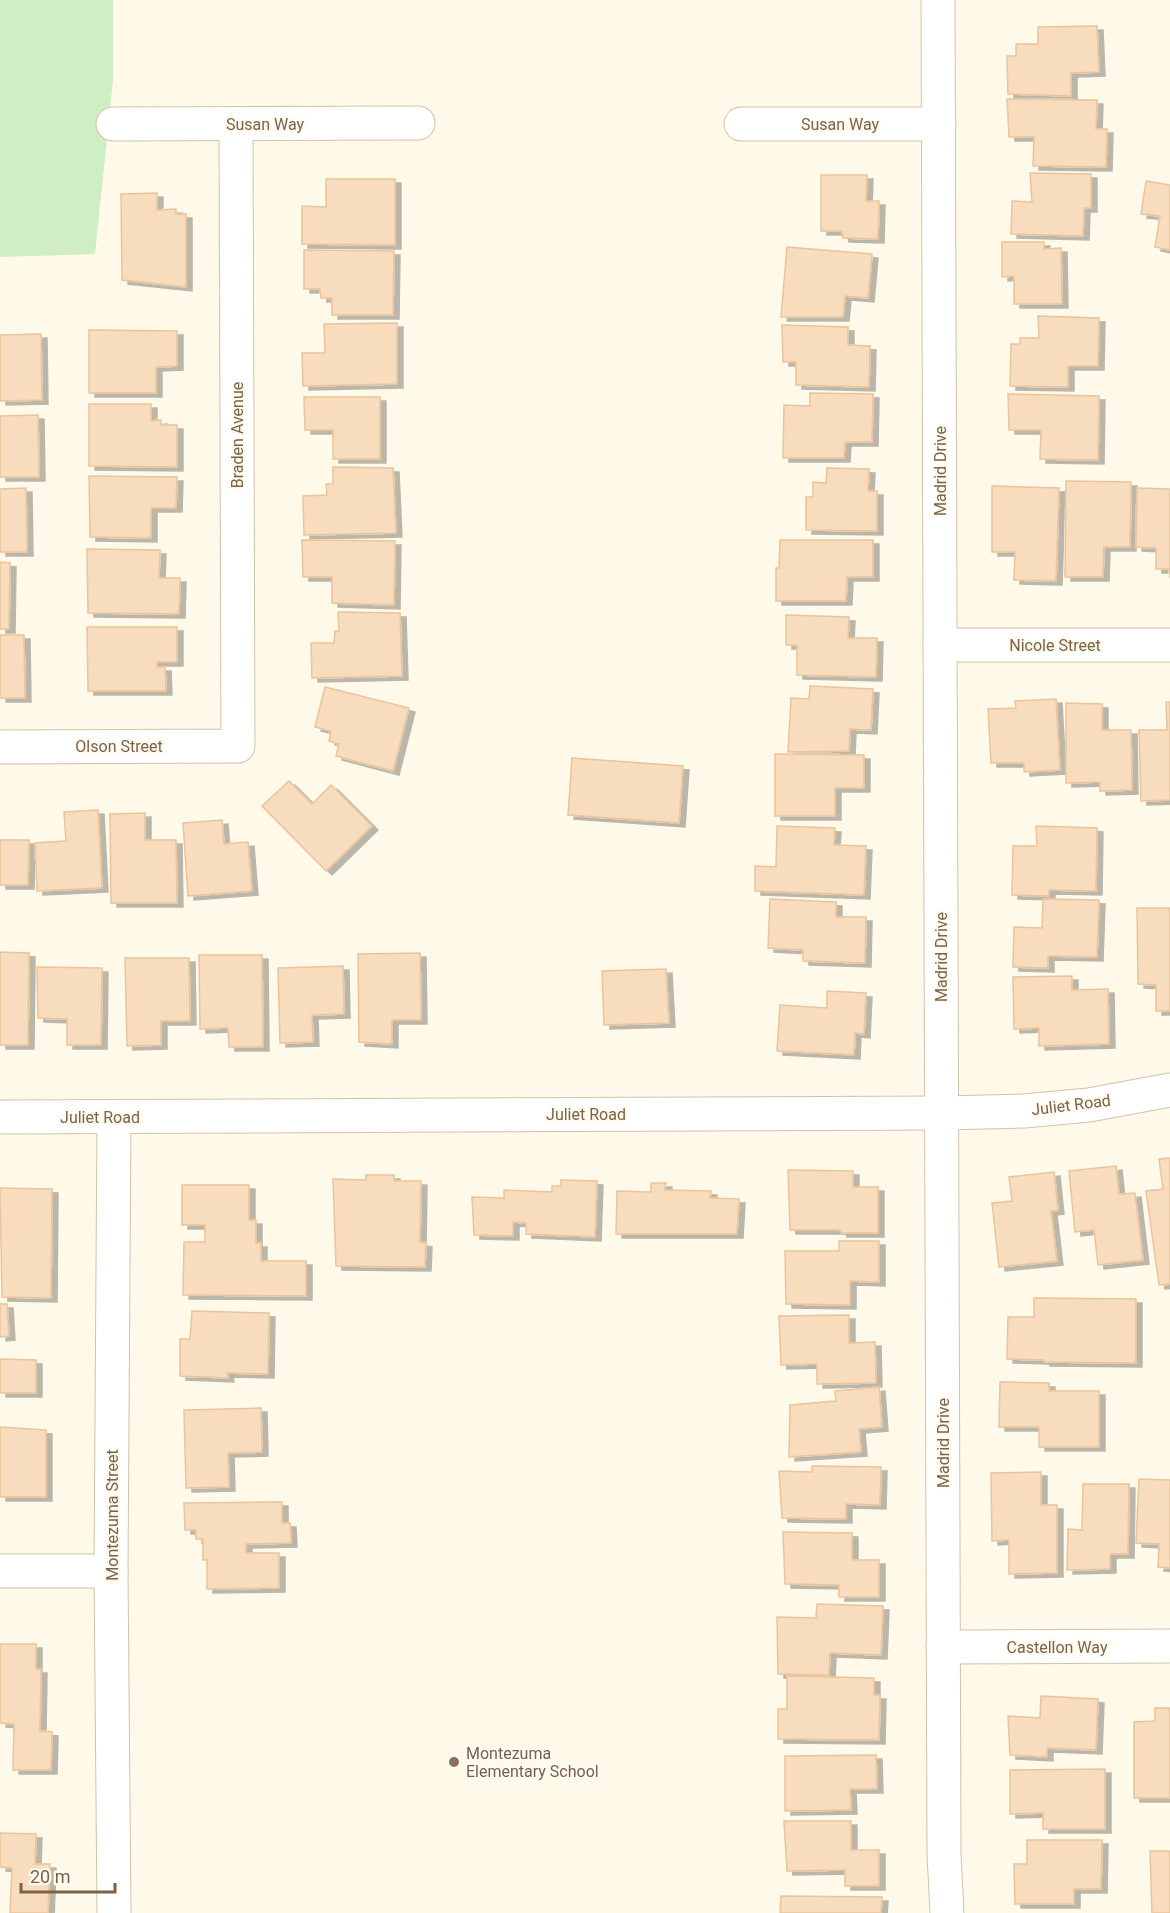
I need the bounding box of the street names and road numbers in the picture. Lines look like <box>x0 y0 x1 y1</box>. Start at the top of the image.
street label: Susan Way <box>226 115 305 134</box>
street label: Susan Way <box>801 115 880 134</box>
street label: Braden Avenue <box>228 382 247 488</box>
street label: Madrid Drive <box>931 426 950 516</box>
street label: Nicole Street <box>1009 636 1101 655</box>
street label: Olson Street <box>75 737 163 756</box>
street label: Madrid Drive <box>932 912 951 1002</box>
street label: Juliet Road <box>1030 1091 1112 1119</box>
street label: Juliet Road <box>546 1105 626 1124</box>
street label: Juliet Road <box>60 1108 140 1127</box>
street label: Madrid Drive <box>934 1398 953 1488</box>
street label: Montezuma Street <box>103 1449 122 1581</box>
street label: Castellon Way <box>1007 1638 1108 1657</box>

